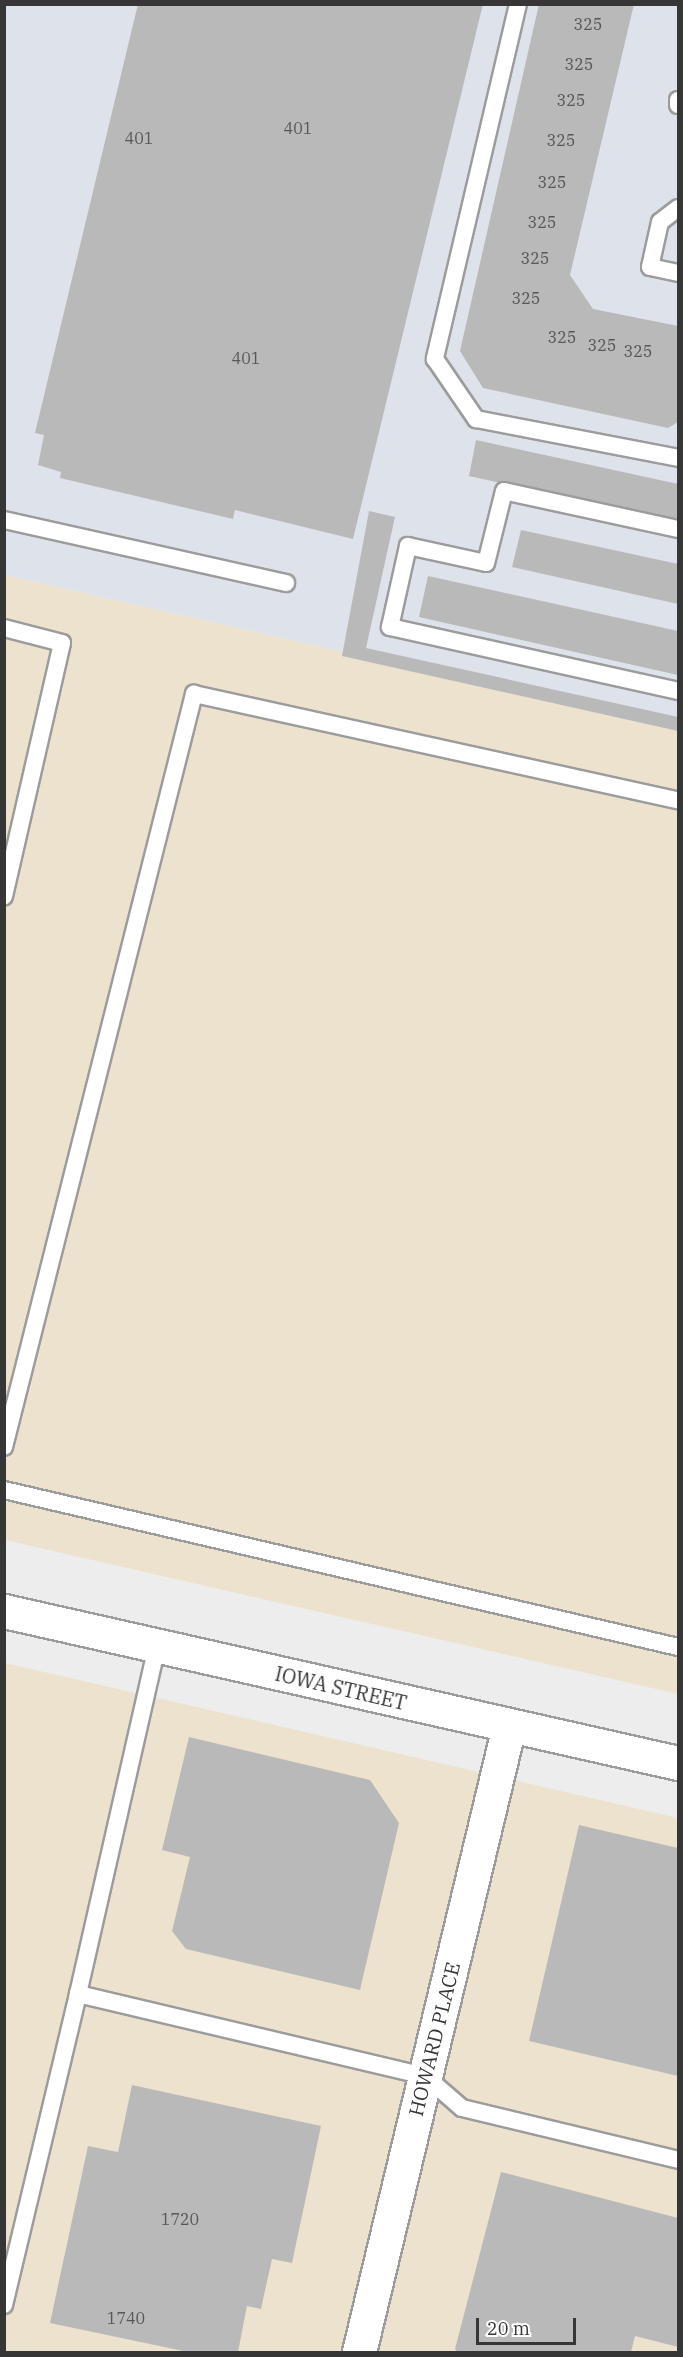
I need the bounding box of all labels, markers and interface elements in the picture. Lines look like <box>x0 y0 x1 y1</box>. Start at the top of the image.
house number: 325 <box>574 14 602 34</box>
house number: 325 <box>565 54 593 74</box>
house number: 325 <box>557 90 585 110</box>
house number: 401 <box>284 118 312 138</box>
house number: 401 <box>125 128 153 148</box>
house number: 325 <box>547 130 575 150</box>
house number: 325 <box>538 172 566 192</box>
house number: 325 <box>528 212 556 232</box>
house number: 325 <box>521 248 549 268</box>
house number: 325 <box>512 288 540 308</box>
house number: 325 <box>548 327 576 347</box>
house number: 325 <box>588 335 616 355</box>
house number: 325 <box>624 341 652 361</box>
house number: 401 <box>232 348 260 368</box>
street label: IOWA STREET <box>273 1661 409 1715</box>
street label: HOWARD PLACE <box>403 1959 465 2119</box>
house number: 1720 <box>161 2209 199 2229</box>
scale bar <box>479 2306 580 2344</box>
house number: 1740 <box>107 2308 145 2328</box>
text: 20 m <box>487 2317 530 2340</box>

